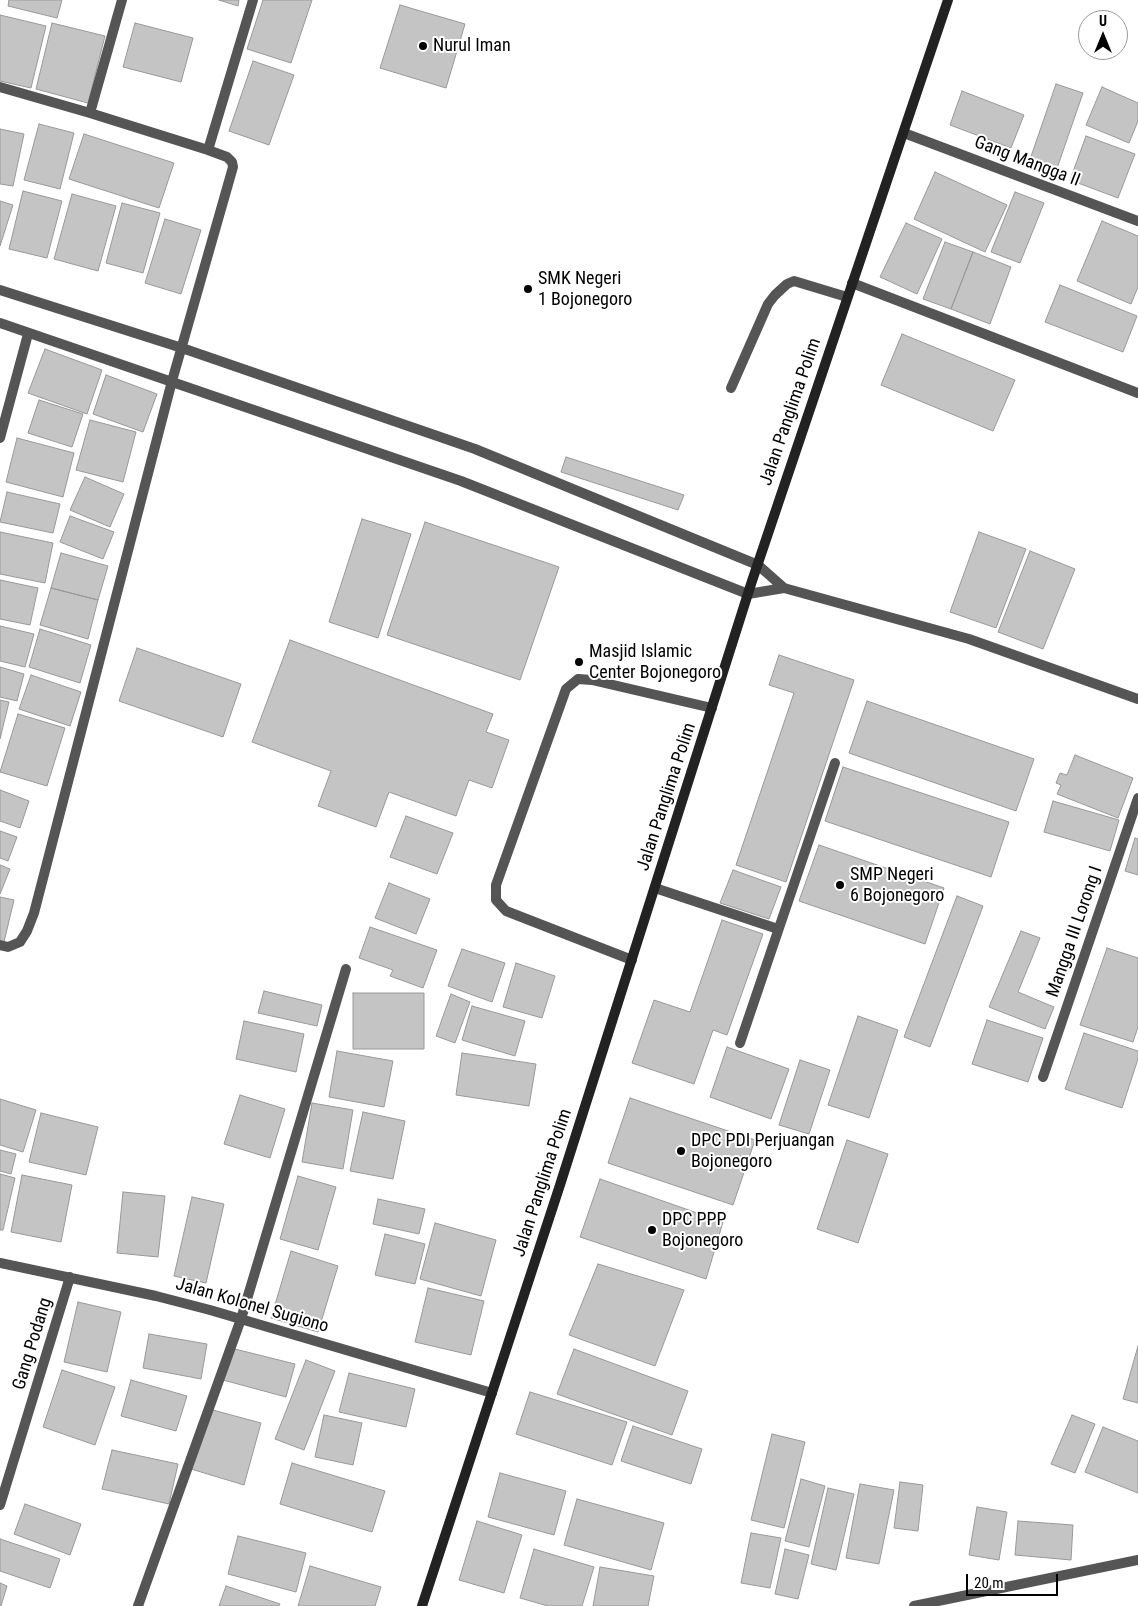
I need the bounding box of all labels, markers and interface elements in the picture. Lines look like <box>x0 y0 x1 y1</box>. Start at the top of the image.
north arrow <box>1078 10 1128 60</box>
text: U <box>1099 13 1107 29</box>
place label: Nurul Iman <box>433 35 511 57</box>
marker: Nurul Iman <box>417 40 429 52</box>
street label: Gang Mangga II <box>971 132 1083 192</box>
place label: SMK Negeri 1 Bojonegoro <box>538 268 632 310</box>
marker: SMK Negeri 1 Bojonegoro <box>522 283 534 295</box>
street label: Jalan Panglima Polim <box>756 336 826 488</box>
place label: Masjid Islamic Center Bojonegoro <box>589 641 721 684</box>
marker: Masjid Islamic Center Bojonegoro <box>573 656 585 668</box>
street label: Jalan Panglima Polim <box>633 720 701 874</box>
place label: SMP Negeri 6 Bojonegoro <box>850 864 944 906</box>
street label: Mangga III Lorong I <box>1042 864 1108 1000</box>
marker: SMP Negeri 6 Bojonegoro <box>834 879 846 891</box>
street label: Jalan Panglima Polim <box>509 1106 577 1260</box>
place label: DPC PDI Perjuangan Bojonegoro <box>691 1130 835 1172</box>
marker: DPC PDI Perjuangan Bojonegoro <box>675 1145 687 1157</box>
place label: DPC PPP Bojonegoro <box>662 1209 743 1252</box>
marker: DPC PPP Bojonegoro <box>646 1224 658 1236</box>
street label: Jalan Kolonel Sugiono <box>173 1274 331 1338</box>
street label: Gang Podang <box>9 1295 57 1393</box>
scale bar <box>968 1564 1060 1596</box>
text: 20 m <box>974 1574 1004 1592</box>

